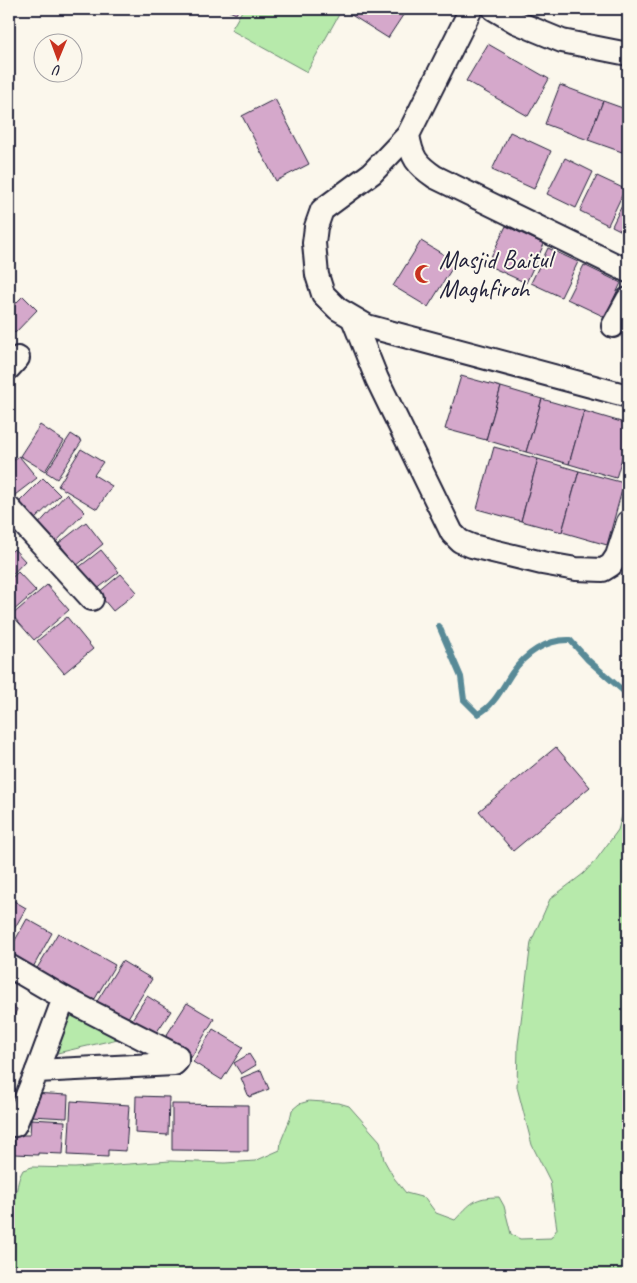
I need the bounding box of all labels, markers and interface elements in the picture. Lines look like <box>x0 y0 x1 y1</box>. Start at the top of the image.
north arrow <box>32 32 82 82</box>
text: U <box>51 62 61 79</box>
place label: Masjid Baitul Maghfiroh <box>439 244 557 305</box>
mosque icon: Masjid Baitul Maghfiroh <box>413 263 435 285</box>

